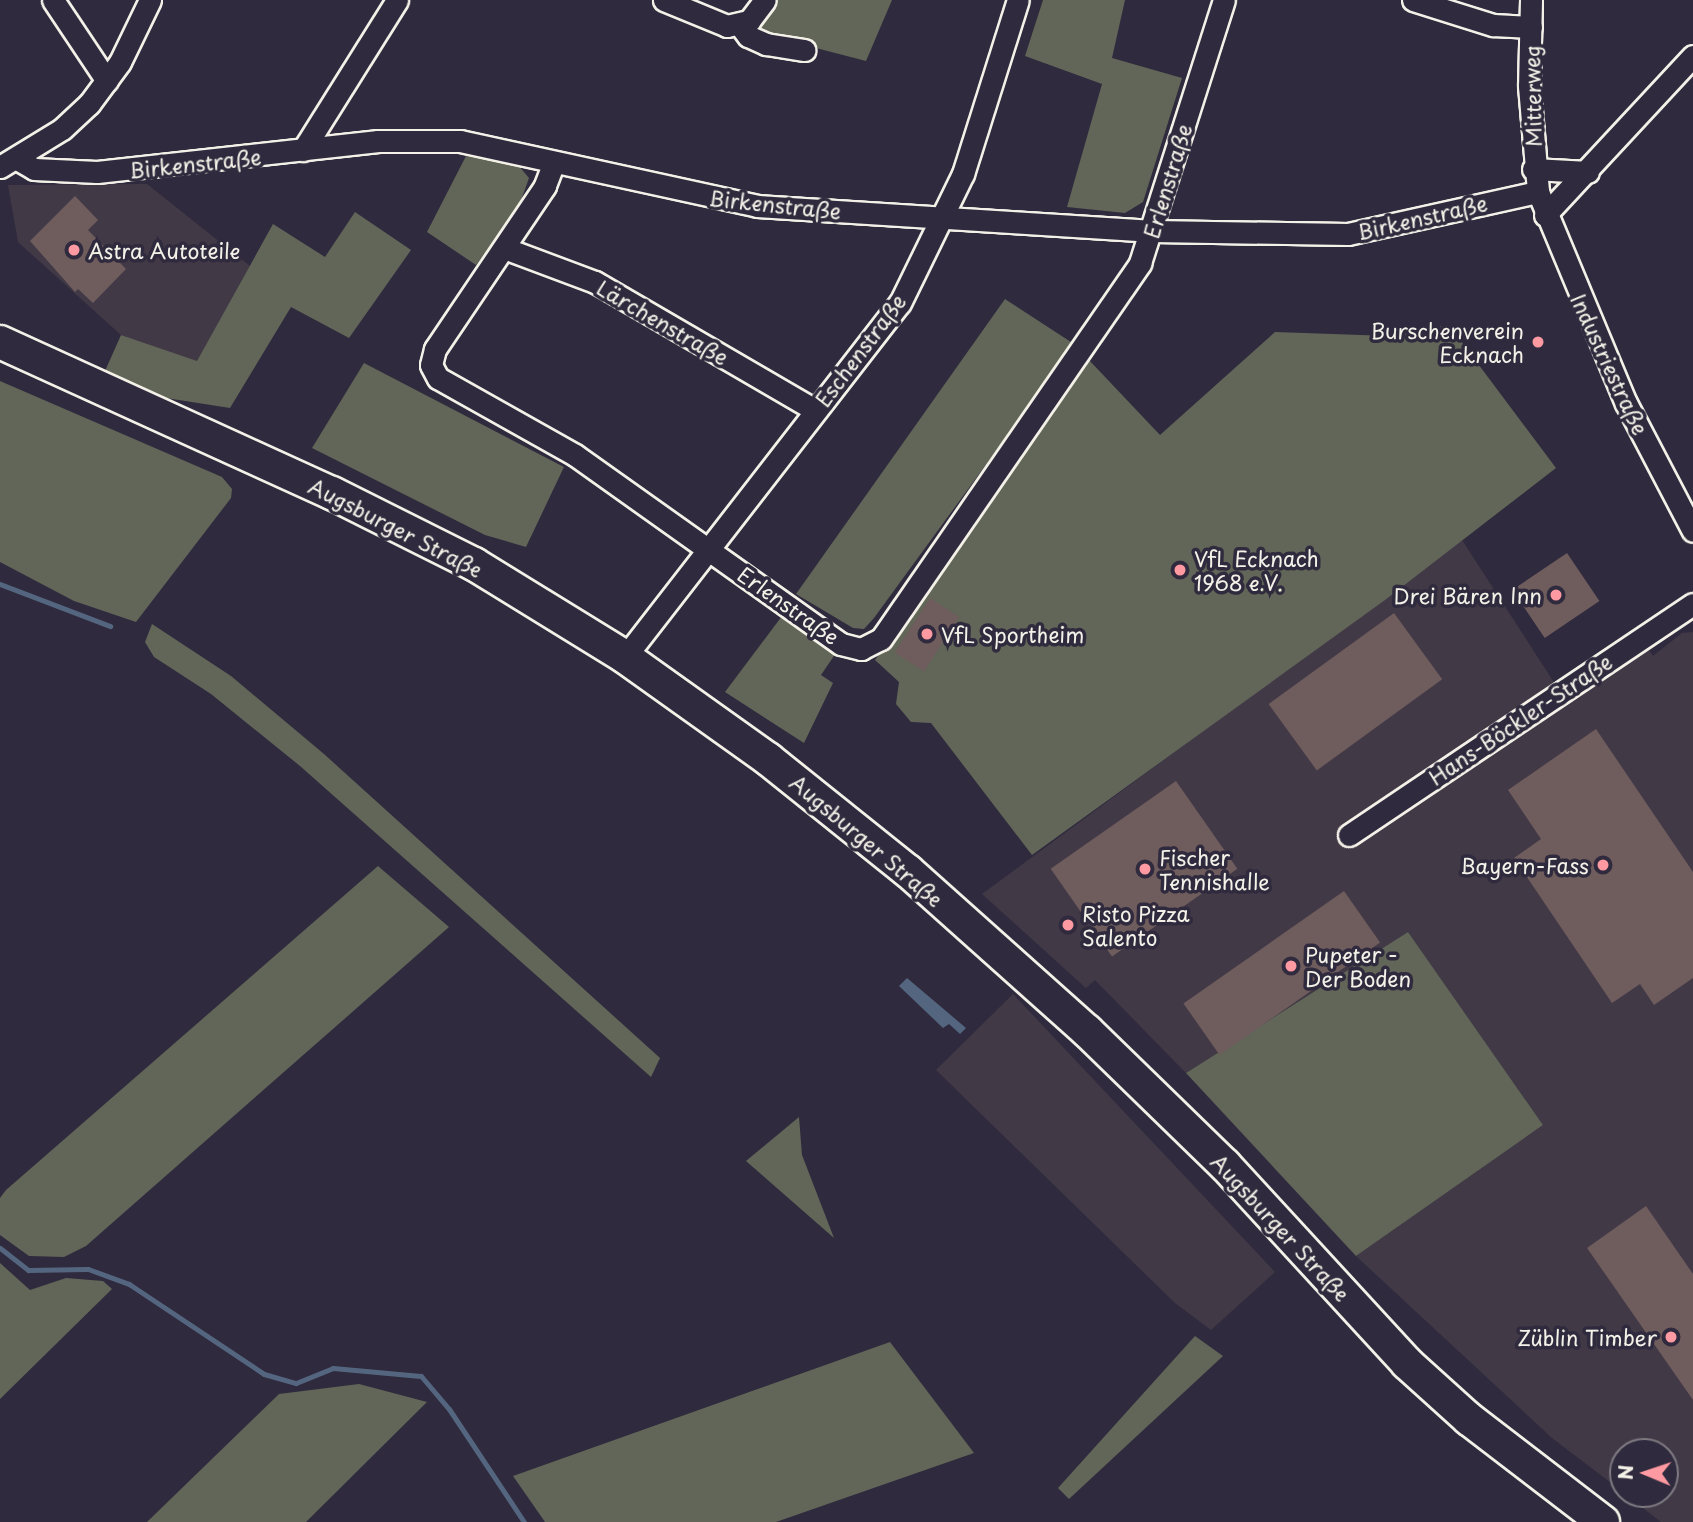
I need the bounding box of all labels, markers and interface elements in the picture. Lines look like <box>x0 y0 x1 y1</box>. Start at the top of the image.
street label: Mitterweg <box>1519 45 1545 147</box>
street label: Erlenstraße <box>1138 121 1196 241</box>
street label: Birkenstraße <box>128 144 262 182</box>
street label: Birkenstraße <box>708 185 842 223</box>
street label: Birkenstraße <box>1354 190 1490 244</box>
place label: Astra Autoteile <box>88 237 244 263</box>
marker: Astra Autoteile <box>66 242 82 258</box>
street label: Lärchenstraße <box>593 274 733 370</box>
street label: Eschenstraße <box>810 289 910 411</box>
street label: Industriestraße <box>1566 289 1654 439</box>
place label: Burschenverein Ecknach <box>1371 317 1524 367</box>
marker: Burschenverein Ecknach <box>1530 334 1546 350</box>
street label: Augsburger Straße <box>304 472 488 582</box>
place label: VfL Ecknach 1968 e.V. <box>1194 545 1320 595</box>
street label: Erlenstraße <box>733 561 845 649</box>
marker: VfL Ecknach 1968 e.V. <box>1172 562 1188 578</box>
place label: Drei Bären Inn <box>1394 582 1542 608</box>
marker: Drei Bären Inn <box>1548 587 1564 603</box>
place label: VfL Sportheim <box>941 621 1086 647</box>
marker: VfL Sportheim <box>919 626 935 642</box>
street label: Hans-Böckler-Straße <box>1424 648 1616 790</box>
street label: Augsburger Straße <box>785 768 949 912</box>
place label: Fischer Tennishalle <box>1159 844 1270 894</box>
place label: Bayern-Fass <box>1460 852 1589 878</box>
marker: Bayern-Fass <box>1595 857 1611 873</box>
marker: Fischer Tennishalle <box>1137 861 1153 877</box>
place label: Risto Pizza Salento <box>1082 900 1190 950</box>
marker: Risto Pizza Salento <box>1060 917 1076 933</box>
place label: Pupeter - Der Boden <box>1305 941 1411 991</box>
marker: Pupeter - Der Boden <box>1283 958 1299 974</box>
street label: Augsburger Straße <box>1206 1148 1356 1306</box>
place label: Züblin Timber <box>1517 1324 1657 1350</box>
marker: Züblin Timber <box>1663 1329 1679 1345</box>
north arrow <box>1609 1438 1679 1508</box>
text: N <box>1611 1464 1639 1480</box>

